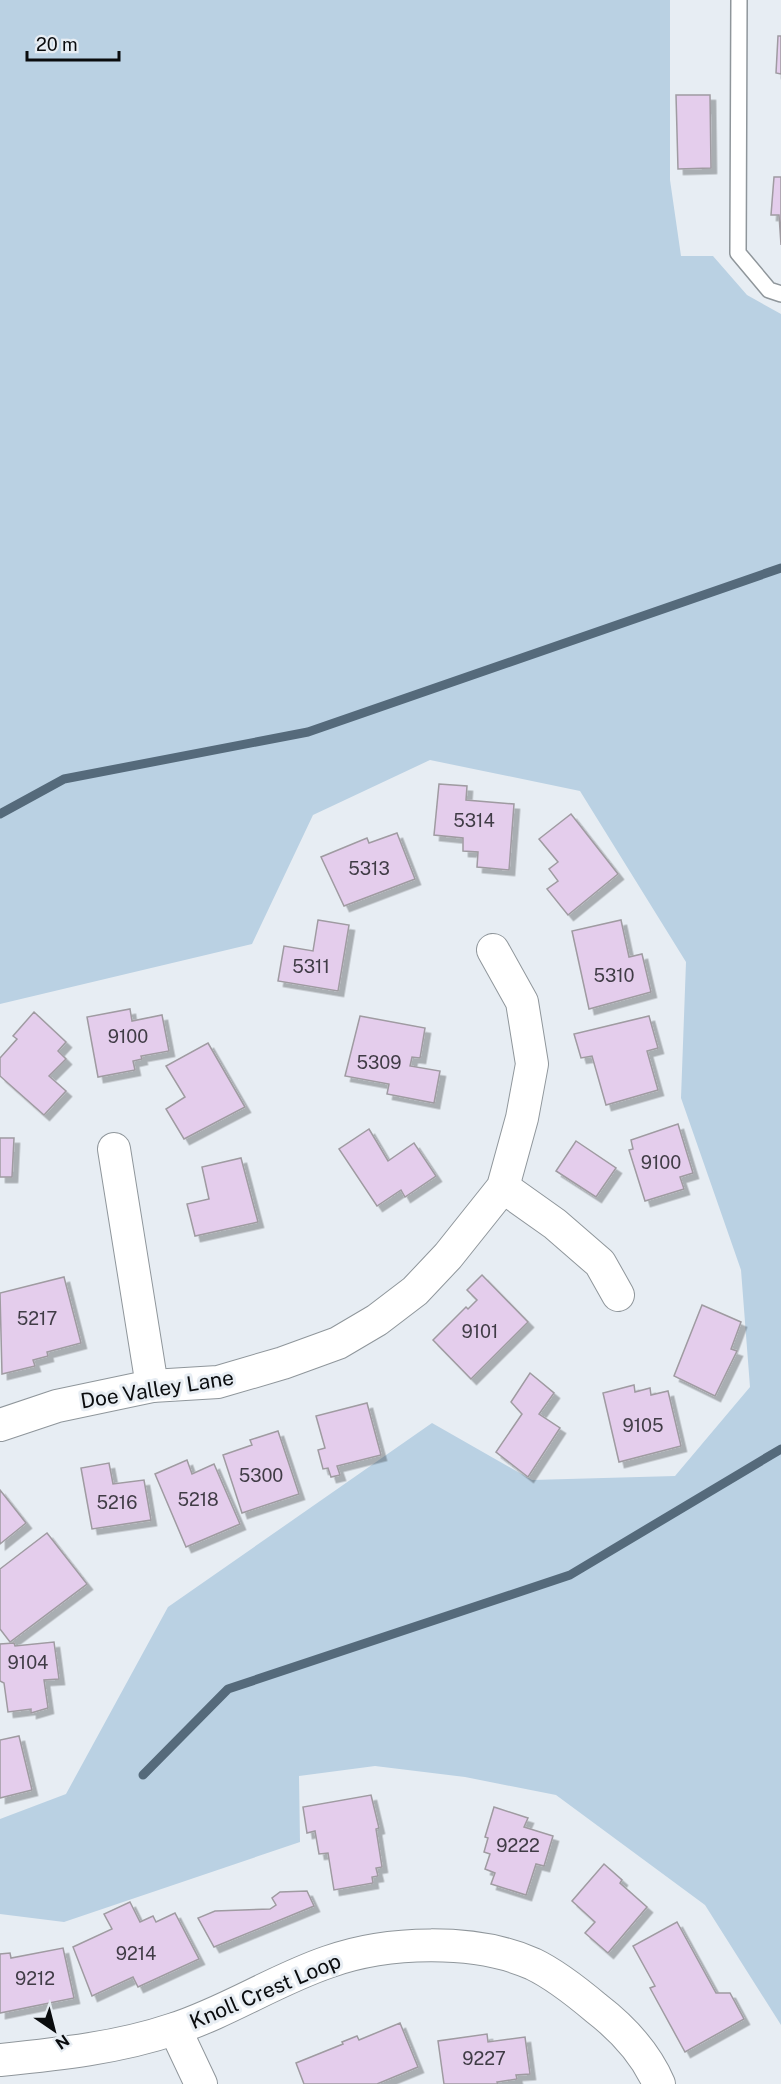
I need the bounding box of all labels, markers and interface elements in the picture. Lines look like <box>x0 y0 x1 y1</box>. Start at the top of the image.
scale bar <box>27 24 118 62</box>
text: 20 m <box>36 34 78 55</box>
house number: 5314 <box>453 810 495 831</box>
house number: 5313 <box>348 858 390 879</box>
house number: 5311 <box>292 956 330 977</box>
house number: 5310 <box>593 965 635 986</box>
house number: 9100 <box>108 1026 148 1047</box>
house number: 5309 <box>357 1052 401 1073</box>
house number: 9100 <box>641 1152 681 1173</box>
house number: 5217 <box>17 1308 57 1329</box>
house number: 9101 <box>462 1321 498 1342</box>
street label: Doe Valley Lane <box>79 1365 235 1413</box>
house number: 9105 <box>622 1415 664 1436</box>
house number: 5300 <box>239 1465 283 1486</box>
house number: 5218 <box>177 1489 219 1510</box>
house number: 5216 <box>97 1492 137 1513</box>
house number: 9104 <box>8 1652 48 1673</box>
house number: 9222 <box>496 1835 540 1856</box>
house number: 9214 <box>116 1943 156 1964</box>
street label: Knoll Crest Loop <box>186 1948 344 2034</box>
house number: 9212 <box>15 1968 55 1989</box>
north arrow <box>24 2000 84 2060</box>
text: N <box>52 2031 73 2053</box>
house number: 9227 <box>462 2048 506 2069</box>

